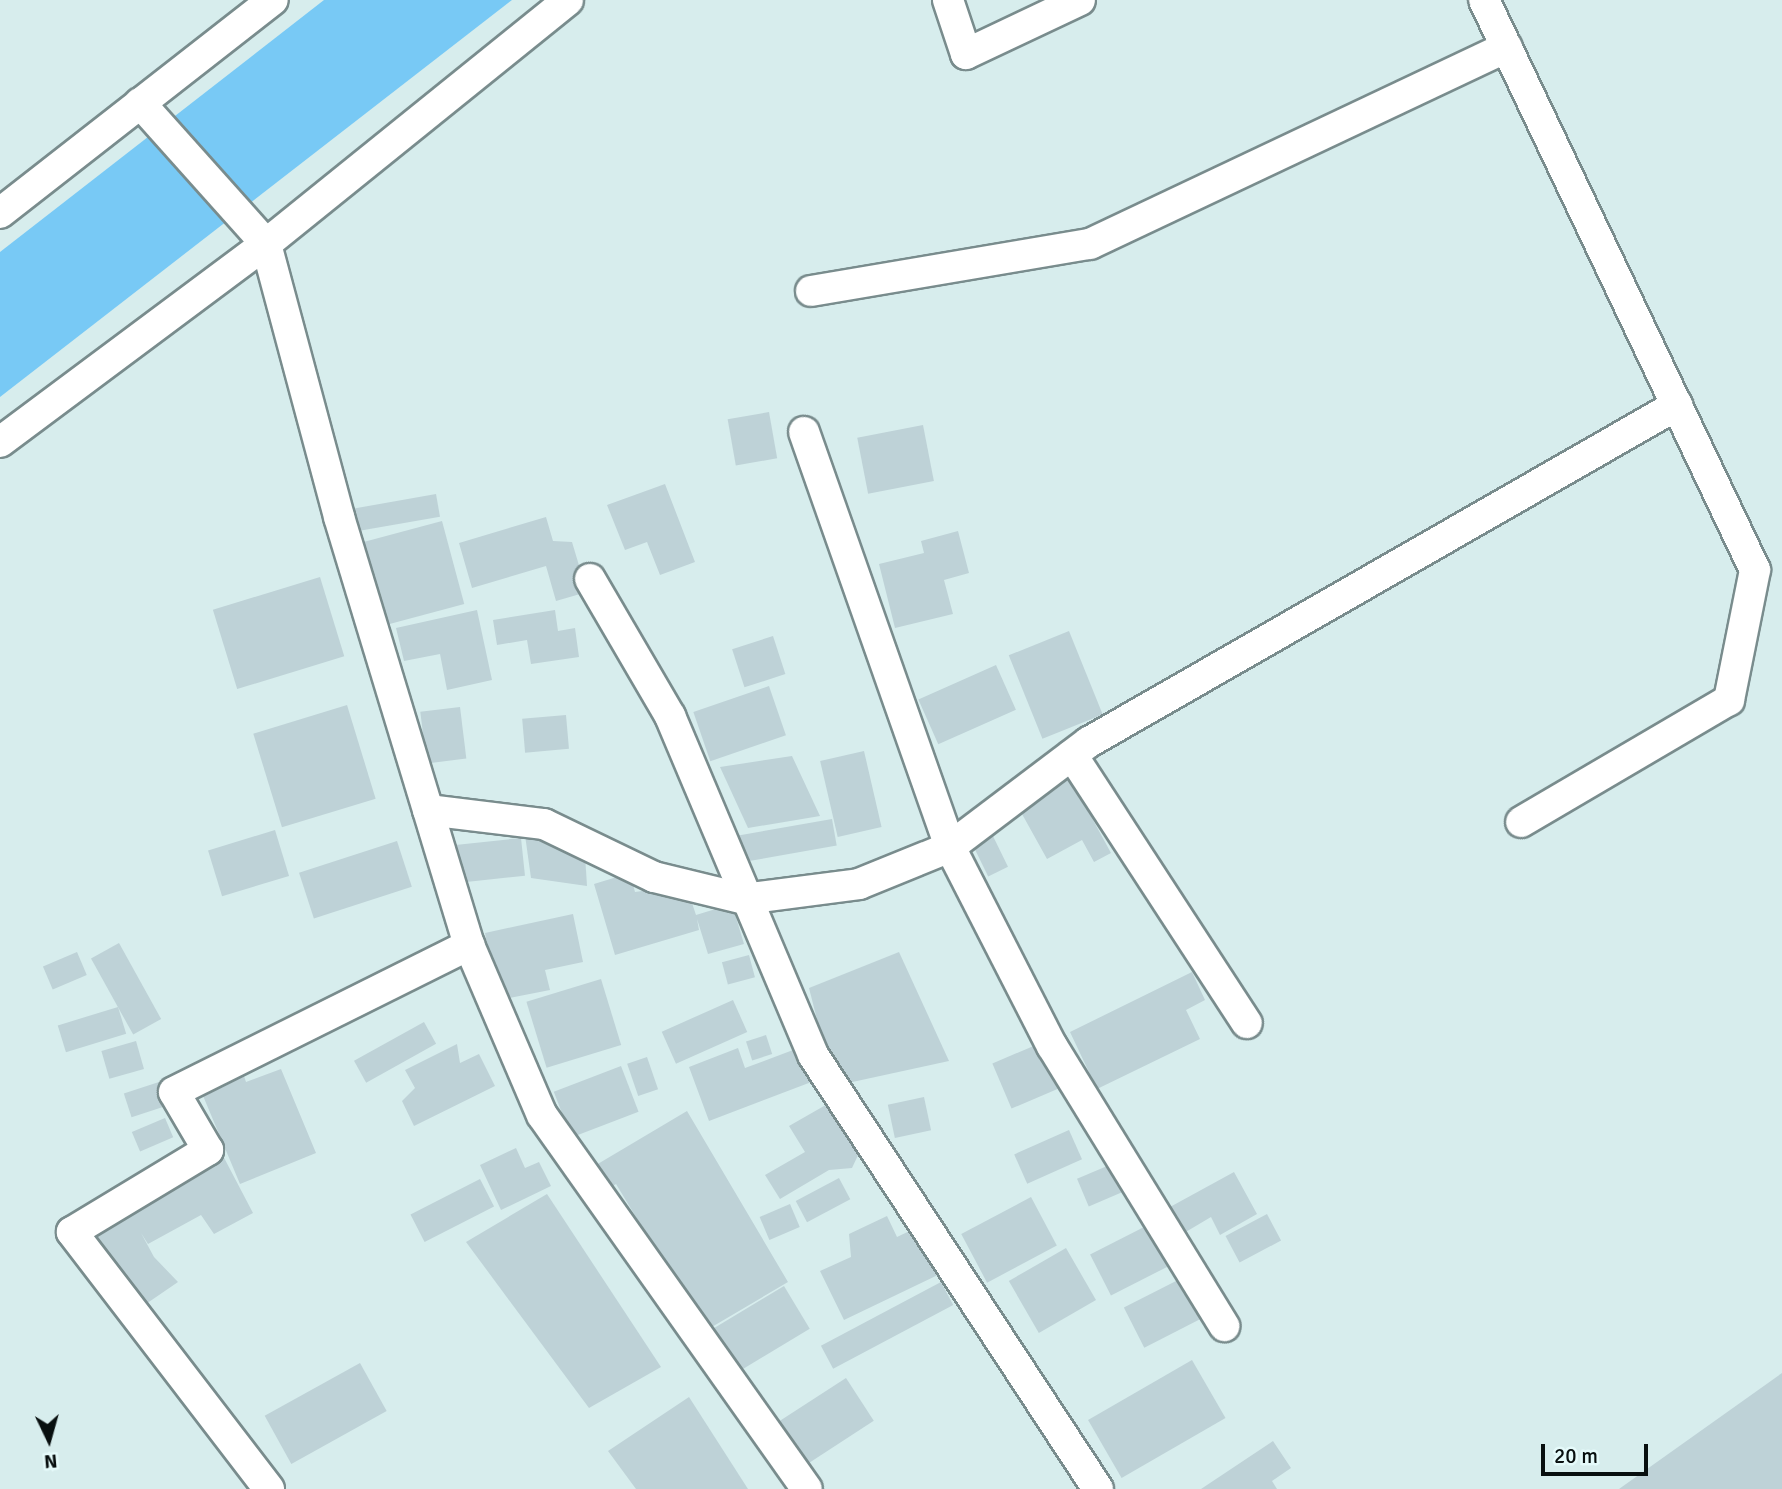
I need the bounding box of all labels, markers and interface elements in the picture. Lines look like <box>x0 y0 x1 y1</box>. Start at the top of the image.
north arrow <box>14 1405 84 1475</box>
scale bar <box>1544 1430 1651 1474</box>
text: 20 m <box>1554 1443 1598 1469</box>
text: N <box>43 1448 58 1473</box>

